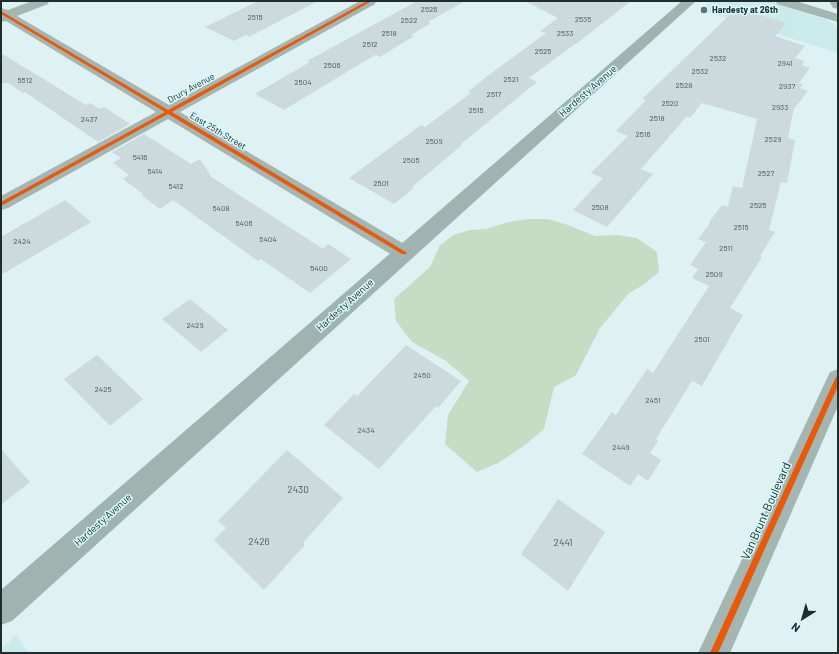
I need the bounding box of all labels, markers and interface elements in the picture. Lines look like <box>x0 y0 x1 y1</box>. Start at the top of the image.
house number: 2526 <box>421 4 437 14</box>
marker: Hardesty at 26th <box>699 5 709 15</box>
place label: Hardesty at 26th <box>712 5 778 15</box>
house number: 2515 <box>247 12 263 22</box>
house number: 2535 <box>575 14 591 24</box>
house number: 2522 <box>401 15 417 25</box>
house number: 2518 <box>381 28 397 38</box>
house number: 2533 <box>557 28 573 38</box>
house number: 2512 <box>362 39 378 49</box>
house number: 2525 <box>535 46 551 56</box>
house number: 2532 <box>710 53 726 63</box>
house number: 2941 <box>778 58 792 68</box>
house number: 2506 <box>323 60 341 70</box>
street label: Hardesty Avenue <box>557 63 619 119</box>
house number: 2532 <box>692 66 708 76</box>
street label: Drury Avenue <box>166 71 216 105</box>
house number: 2521 <box>503 74 519 84</box>
house number: 5512 <box>17 75 33 85</box>
house number: 2504 <box>294 77 312 87</box>
house number: 2528 <box>676 80 692 90</box>
house number: 2937 <box>779 81 795 91</box>
house number: 2517 <box>487 89 501 99</box>
house number: 2520 <box>661 98 679 108</box>
house number: 2933 <box>772 102 788 112</box>
house number: 2515 <box>468 105 484 115</box>
street label: East 25th Street <box>188 110 248 152</box>
house number: 2518 <box>649 113 665 123</box>
house number: 2437 <box>81 114 97 124</box>
house number: 2516 <box>635 129 651 139</box>
house number: 2529 <box>765 134 781 144</box>
house number: 2509 <box>425 136 443 146</box>
house number: 5416 <box>133 152 147 162</box>
house number: 2505 <box>402 155 420 165</box>
house number: 5414 <box>148 166 162 176</box>
house number: 2527 <box>758 168 774 178</box>
house number: 2501 <box>373 178 389 188</box>
house number: 5412 <box>169 181 183 191</box>
house number: 2525 <box>750 200 766 210</box>
house number: 2508 <box>591 202 609 212</box>
house number: 5408 <box>212 203 230 213</box>
house number: 5406 <box>235 218 253 228</box>
house number: 2515 <box>733 222 749 232</box>
house number: 5404 <box>259 234 277 244</box>
house number: 2424 <box>13 236 31 246</box>
house number: 2511 <box>719 243 733 253</box>
house number: 5400 <box>310 263 328 273</box>
house number: 2509 <box>705 269 723 279</box>
street label: Hardesty Avenue <box>314 276 376 334</box>
house number: 2429 <box>186 320 204 330</box>
house number: 2501 <box>694 334 710 344</box>
house number: 2450 <box>413 370 431 380</box>
house number: 2425 <box>94 384 112 394</box>
house number: 2451 <box>645 395 661 405</box>
house number: 2434 <box>357 425 375 435</box>
house number: 2449 <box>612 442 630 452</box>
street label: Van Brunt Boulevard <box>738 460 794 562</box>
house number: 2430 <box>287 484 309 496</box>
street label: Hardesty Avenue <box>72 491 134 549</box>
house number: 2426 <box>248 536 270 548</box>
house number: 2441 <box>554 537 572 549</box>
north arrow <box>783 598 823 638</box>
text: N <box>789 621 802 635</box>

